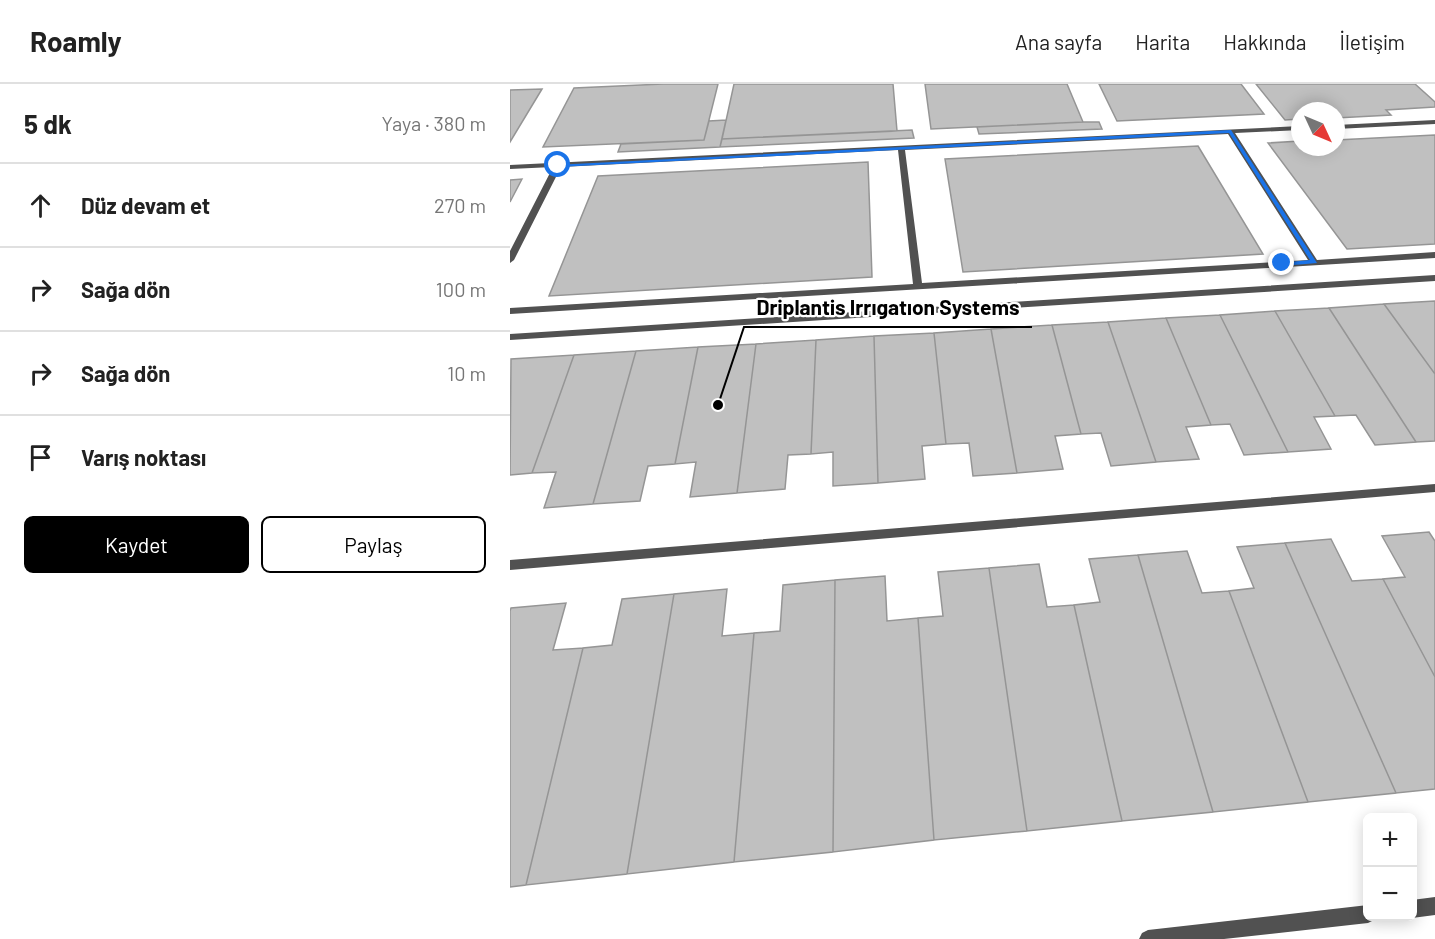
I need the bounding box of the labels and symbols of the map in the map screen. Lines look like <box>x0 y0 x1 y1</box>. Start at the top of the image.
north arrow <box>1291 102 1345 156</box>
route start <box>544 151 570 177</box>
route end <box>1268 249 1294 275</box>
callout: Driplantis Irrıgatıon Systems <box>744 288 1032 327</box>
text: Driplantis Irrıgatıon Systems <box>756 294 1020 319</box>

